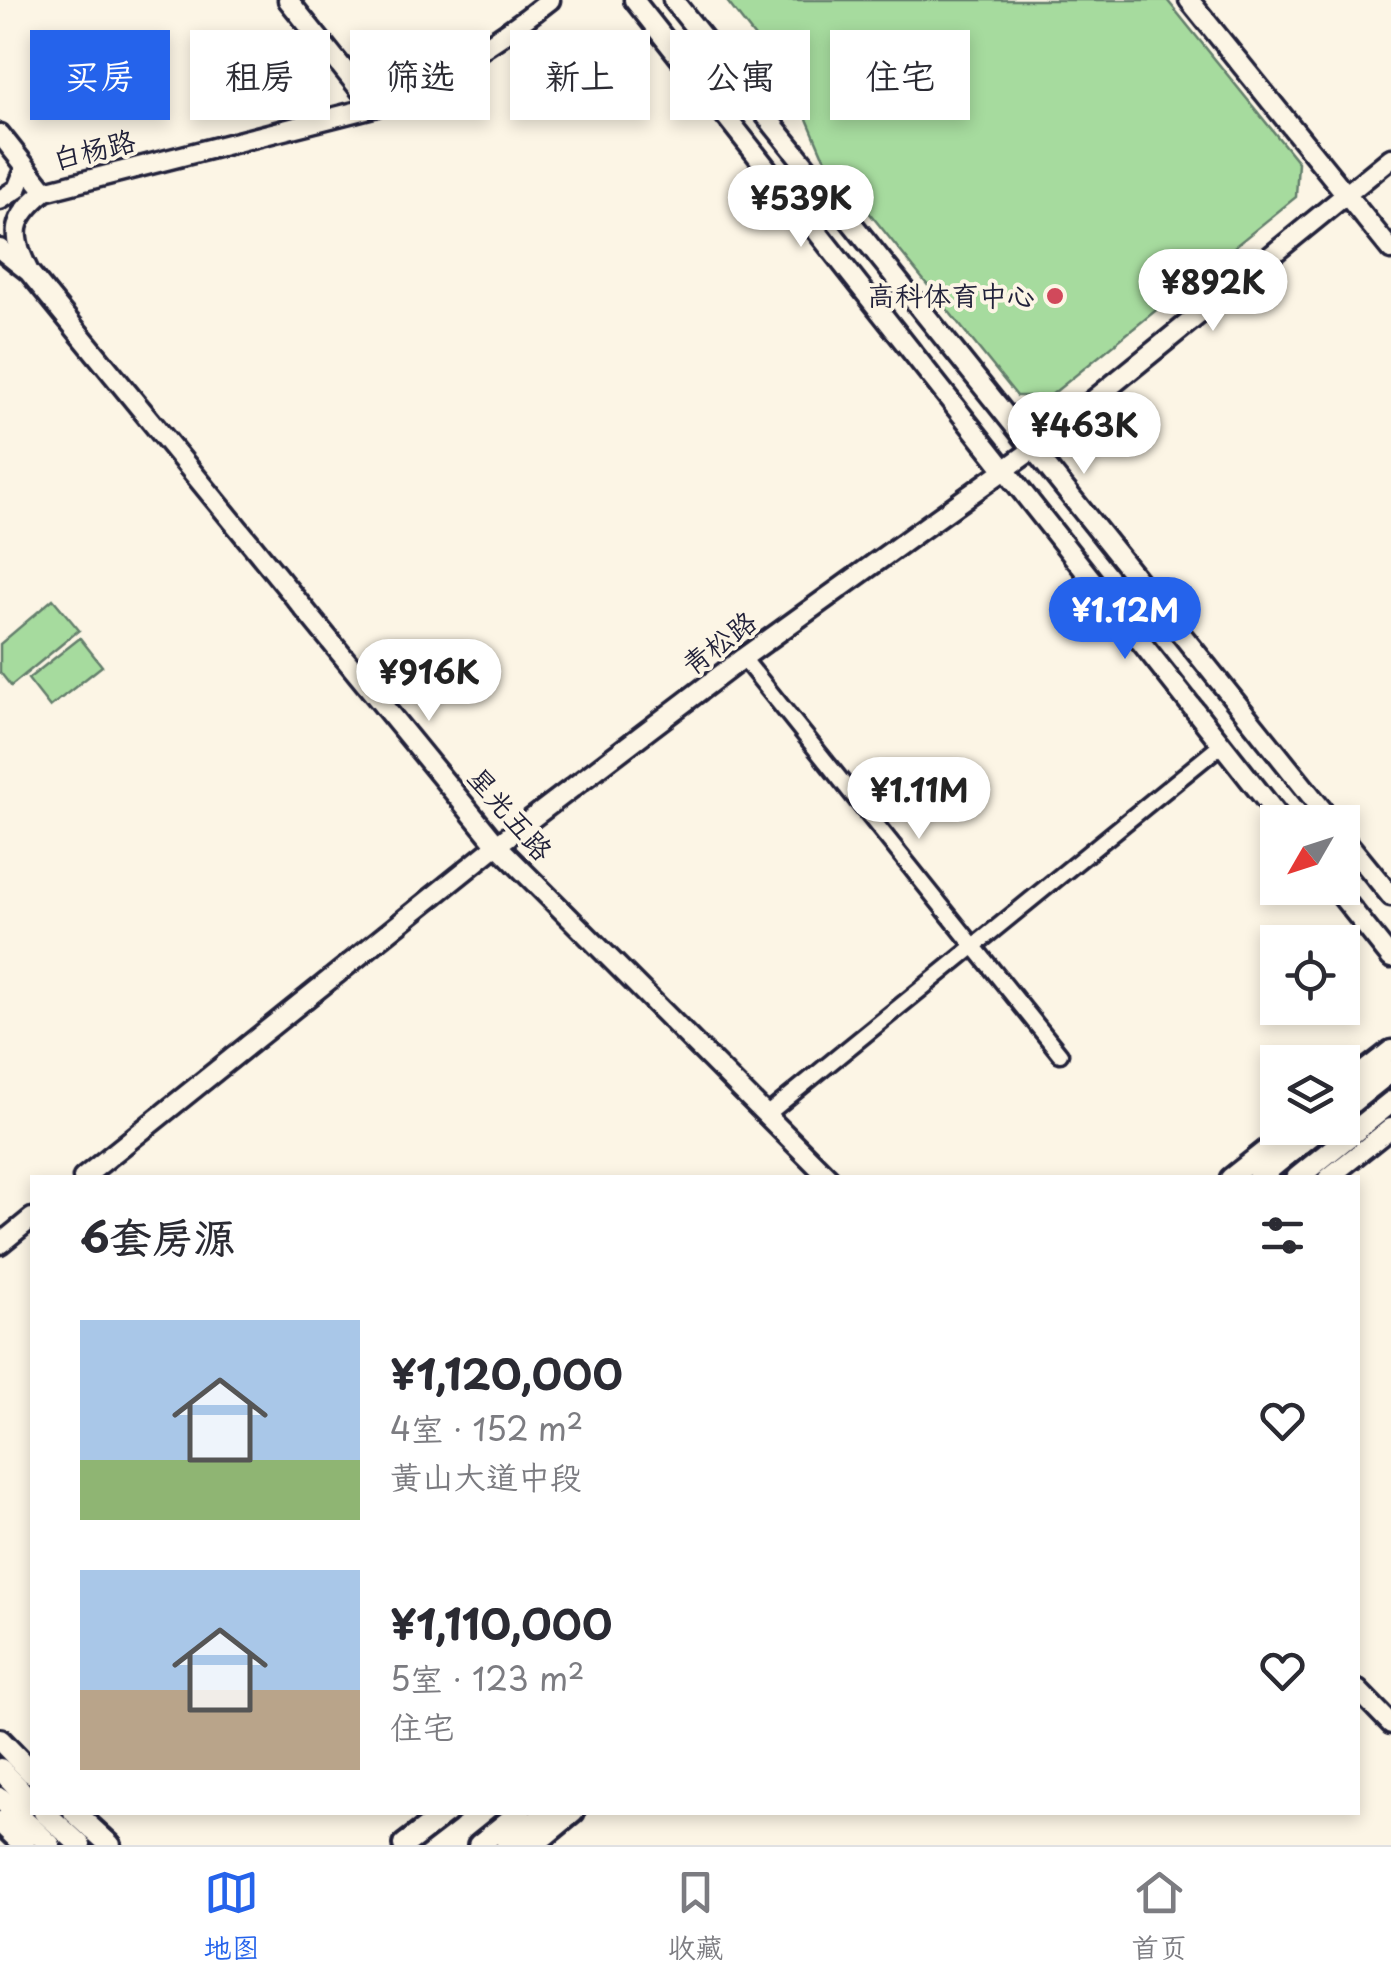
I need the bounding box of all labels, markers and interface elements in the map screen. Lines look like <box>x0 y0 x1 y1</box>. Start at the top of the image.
chip: 买房 <box>30 30 170 120</box>
chip: 租房 <box>190 30 330 120</box>
chip: 筛选 <box>350 30 490 120</box>
chip: 新上 <box>510 30 650 120</box>
chip: 公寓 <box>670 30 810 120</box>
chip: 住宅 <box>830 30 970 120</box>
street label: 白杨路 <box>48 118 140 180</box>
pin: ¥539K <box>731 165 871 250</box>
text: ¥539K <box>750 173 852 221</box>
pin: ¥892K <box>1143 249 1283 334</box>
text: ¥892K <box>1161 257 1266 305</box>
place label: 高科体育中心 <box>867 273 1035 316</box>
marker: 高科体育中心 <box>1044 285 1066 307</box>
pin: ¥463K <box>1014 392 1154 477</box>
text: ¥463K <box>1030 400 1138 448</box>
pin: ¥1.12M <box>1044 577 1206 662</box>
text: ¥1.12M <box>1071 585 1179 633</box>
street label: 青松路 <box>672 599 765 684</box>
pin: ¥916K <box>359 639 499 724</box>
text: ¥916K <box>378 647 480 695</box>
street label: 星光五路 <box>458 757 564 869</box>
pin: ¥1.11M <box>838 757 1000 842</box>
text: ¥1.11M <box>869 765 969 813</box>
north arrow <box>1260 805 1360 905</box>
map controls <box>1260 805 1360 1145</box>
button: locate <box>1260 925 1360 1025</box>
button: layers <box>1260 1045 1360 1145</box>
text: 6套房源 <box>80 1204 236 1267</box>
icon: filters <box>1255 1208 1310 1263</box>
text: ¥1,120,000 <box>390 1341 623 1404</box>
icon: home <box>160 1360 280 1480</box>
icon: heart <box>1255 1393 1310 1448</box>
text: 4室 · 152 m² <box>390 1404 583 1452</box>
text: 黄山大道中段 <box>390 1452 582 1500</box>
text: ¥1,110,000 <box>390 1591 612 1654</box>
icon: home <box>160 1610 280 1730</box>
icon: heart <box>1255 1643 1310 1698</box>
text: 5室 · 123 m² <box>390 1654 584 1702</box>
text: 住宅 <box>390 1702 454 1750</box>
tab: 地图 <box>204 1865 260 1968</box>
tab: 收藏 <box>667 1865 723 1968</box>
tab: 首页 <box>1131 1865 1187 1968</box>

